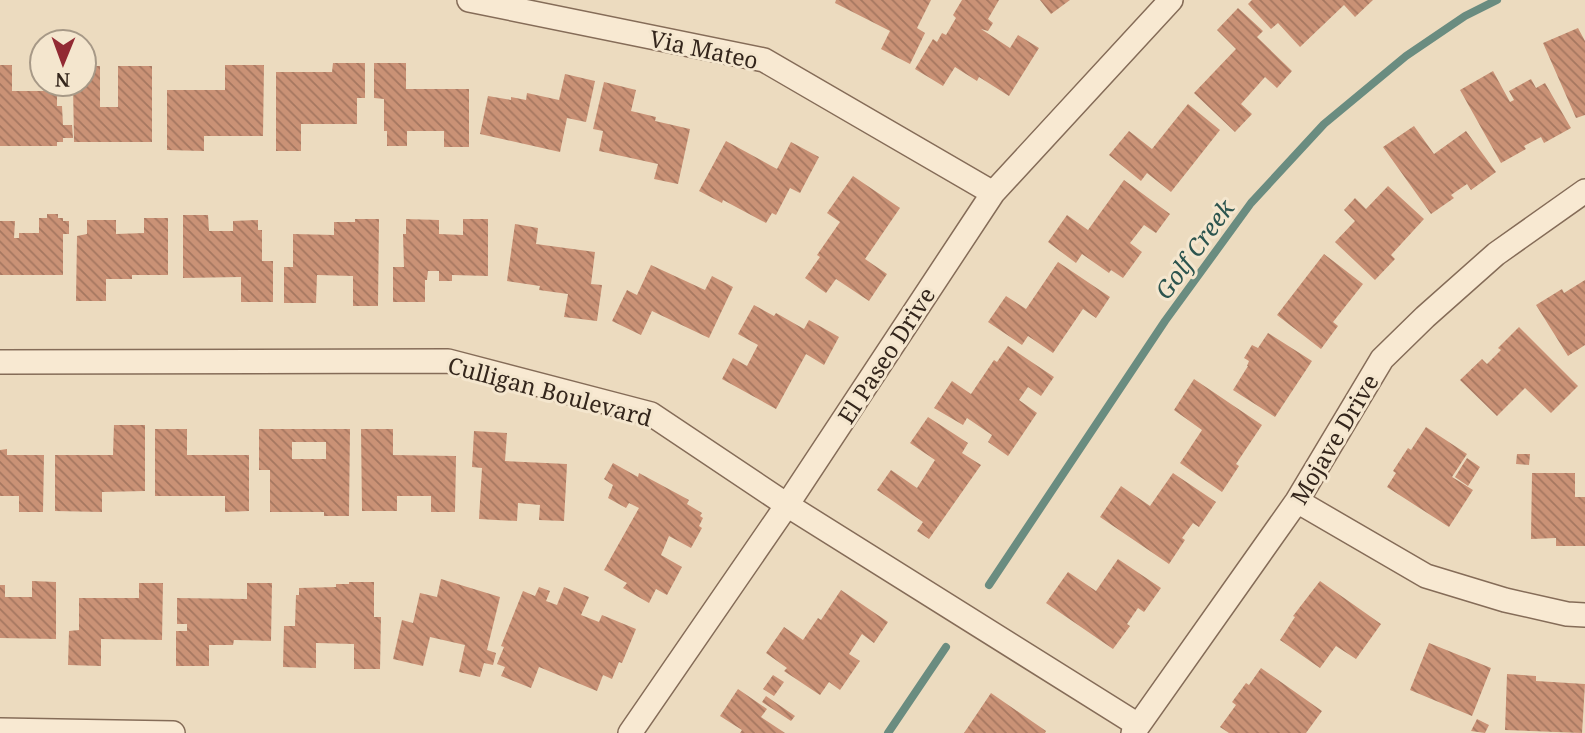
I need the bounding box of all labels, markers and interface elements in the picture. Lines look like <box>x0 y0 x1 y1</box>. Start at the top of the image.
street label: Via Mateo <box>647 22 761 76</box>
north arrow <box>28 28 98 98</box>
text: N <box>55 67 70 93</box>
water label: Golf Creek <box>1147 192 1242 305</box>
street label: El Paseo Drive <box>830 281 942 429</box>
street label: Culligan Boulevard <box>444 348 656 434</box>
street label: Mojave Drive <box>1282 368 1386 510</box>

